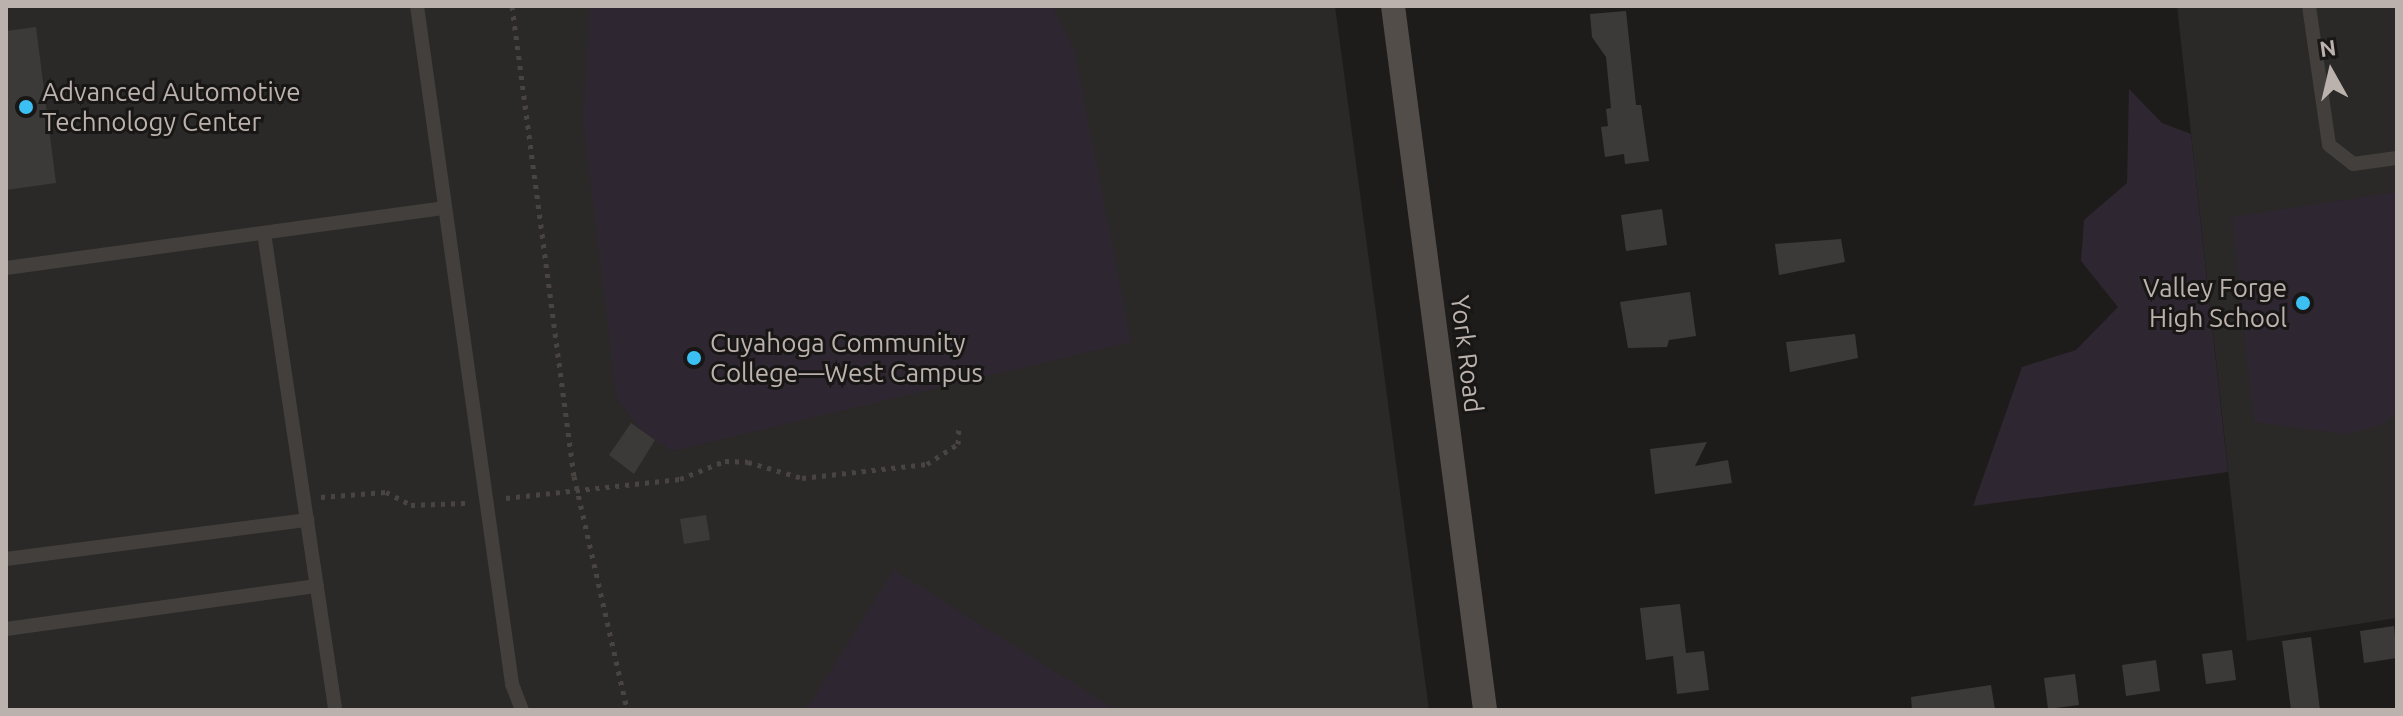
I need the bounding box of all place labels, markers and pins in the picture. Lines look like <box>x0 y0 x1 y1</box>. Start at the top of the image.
place label: Advanced Automotive Technology Center <box>42 76 301 138</box>
marker: Advanced Automotive Technology Center <box>17 98 35 116</box>
place label: Valley Forge High School <box>2143 272 2287 334</box>
marker: Valley Forge High School <box>2294 294 2312 312</box>
place label: Cuyahoga Community College—West Campus <box>710 327 983 388</box>
marker: Cuyahoga Community College—West Campus <box>685 349 703 367</box>

